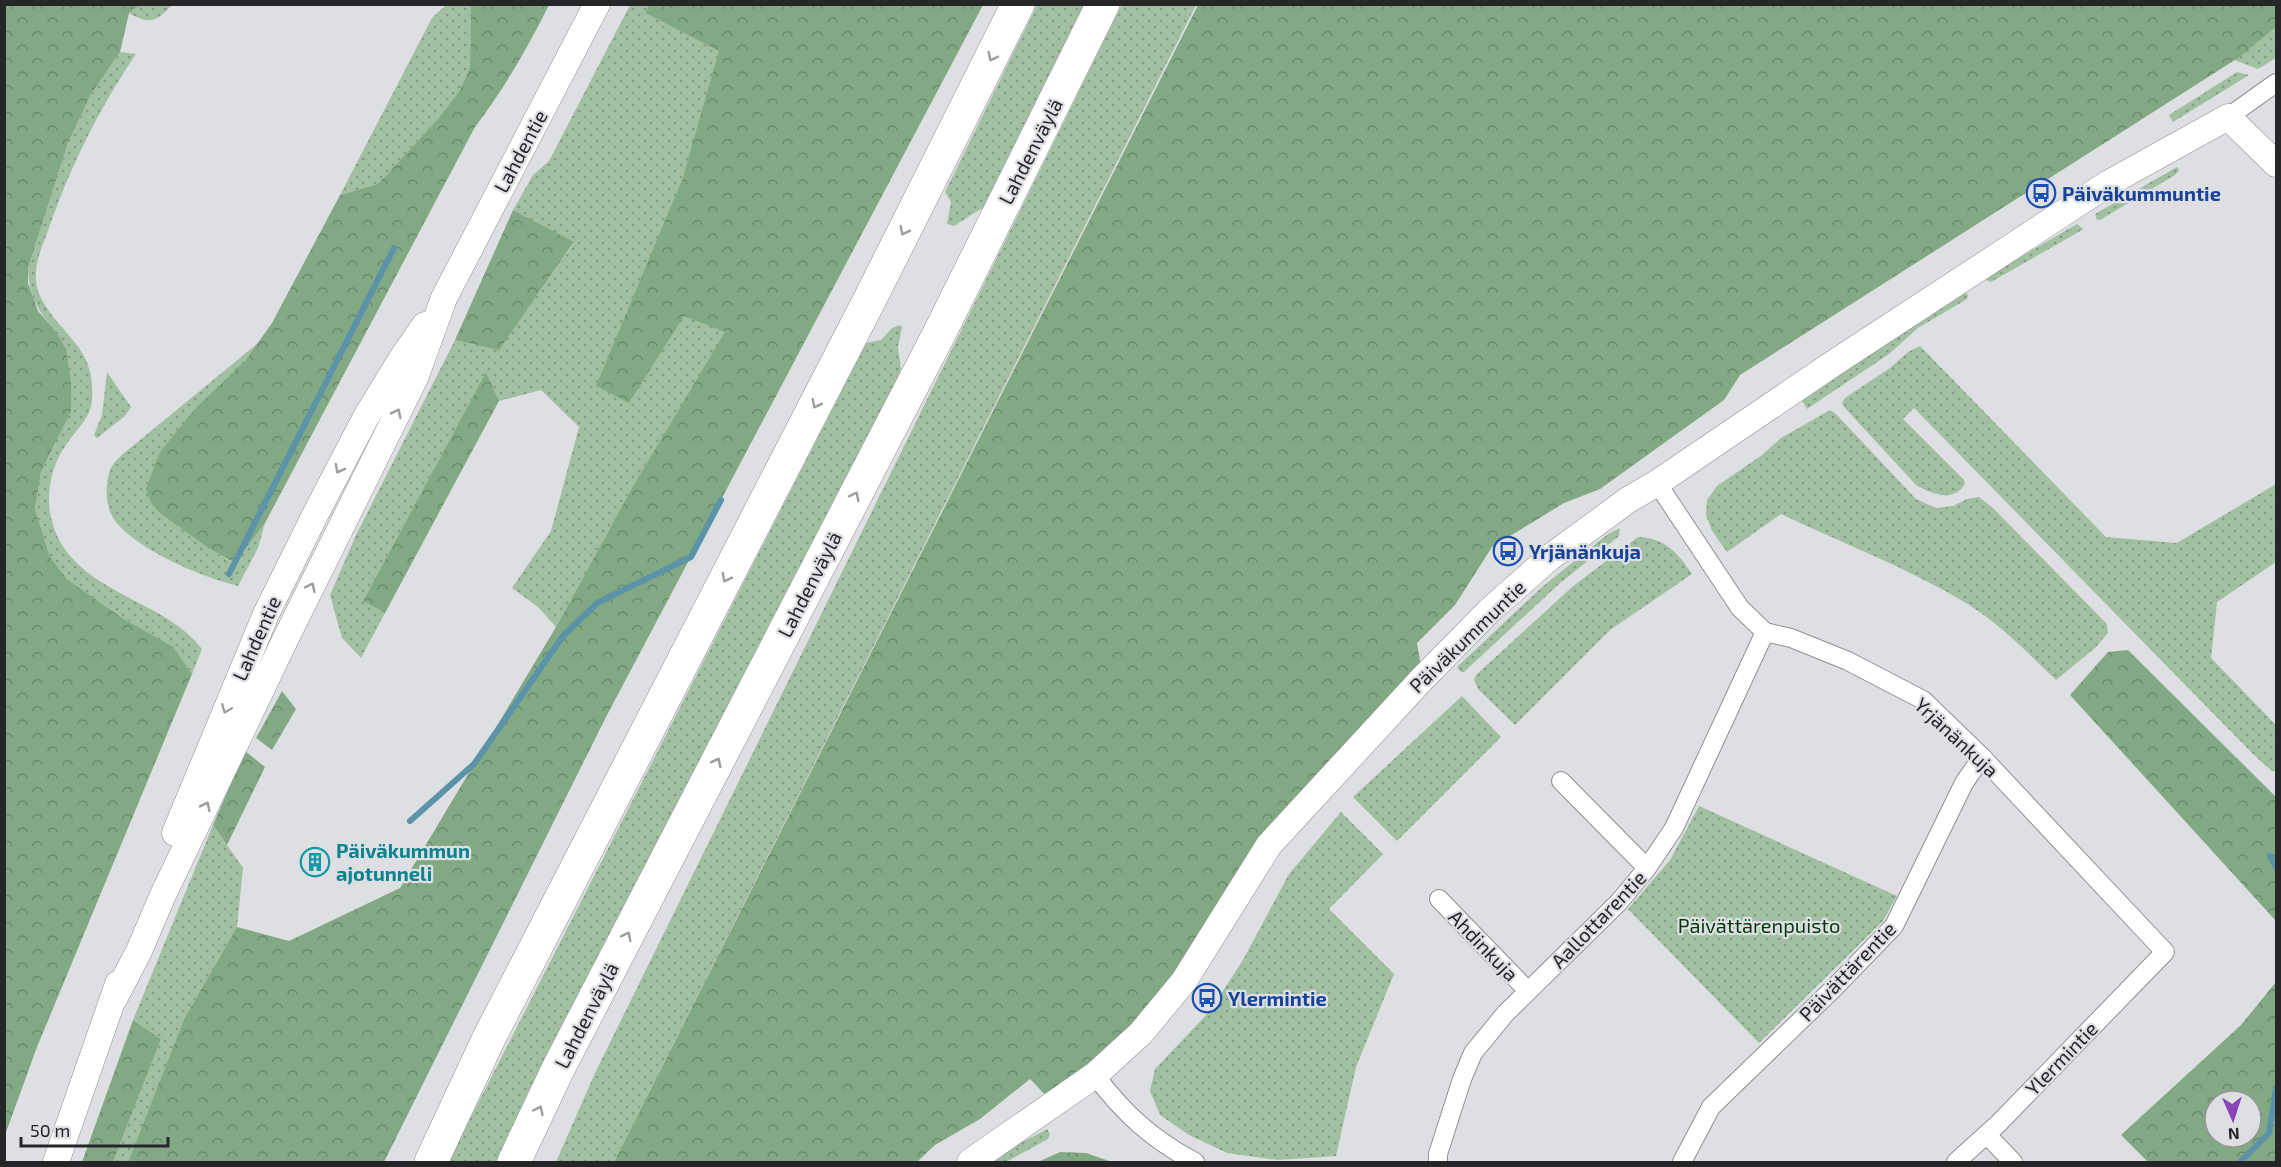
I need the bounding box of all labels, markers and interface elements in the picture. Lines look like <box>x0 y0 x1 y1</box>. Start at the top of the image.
one-way arrow <box>988 50 999 61</box>
street label: Lahdenväylä <box>993 94 1067 208</box>
street label: Lahdentie <box>488 106 552 196</box>
bus stop icon: Päiväkummuntie <box>2025 177 2057 209</box>
place label: Päiväkummuntie <box>2062 181 2221 205</box>
one-way arrow <box>900 224 912 235</box>
one-way arrow <box>811 398 823 409</box>
one-way arrow <box>390 408 402 419</box>
one-way arrow <box>335 463 346 473</box>
one-way arrow <box>848 492 859 502</box>
street label: Lahdenväylä <box>772 527 846 641</box>
bus stop icon: Yrjänänkuja <box>1492 535 1524 567</box>
place label: Yrjänänkuja <box>1529 539 1641 563</box>
one-way arrow <box>722 571 733 582</box>
street label: Päiväkummuntie <box>1404 575 1530 697</box>
one-way arrow <box>304 583 315 594</box>
street label: Lahdentie <box>227 592 285 684</box>
street label: Yrjänänkuja <box>1910 692 2004 782</box>
one-way arrow <box>221 703 233 714</box>
one-way arrow <box>710 758 721 769</box>
one-way arrow <box>198 802 210 813</box>
place label: Päiväkummun ajotunneli <box>336 838 470 885</box>
building icon: Päiväkummun ajotunneli <box>299 846 331 878</box>
street label: Aallottarentie <box>1545 865 1651 973</box>
street label: Ahdinkuja <box>1444 904 1524 986</box>
park label: Päivättärenpuisto <box>1678 913 1840 937</box>
street label: Päivättärentie <box>1794 916 1900 1026</box>
one-way arrow <box>620 931 631 942</box>
street label: Lahdenväylä <box>549 958 623 1072</box>
bus stop icon: Ylermintie <box>1191 982 1223 1014</box>
place label: Ylermintie <box>1228 986 1327 1010</box>
street label: Ylermintie <box>2020 1016 2102 1100</box>
north arrow <box>2203 1089 2263 1149</box>
one-way arrow <box>532 1105 544 1116</box>
scale bar <box>21 1110 168 1148</box>
text: 50 m <box>30 1119 70 1141</box>
text: N <box>2228 1125 2240 1144</box>

